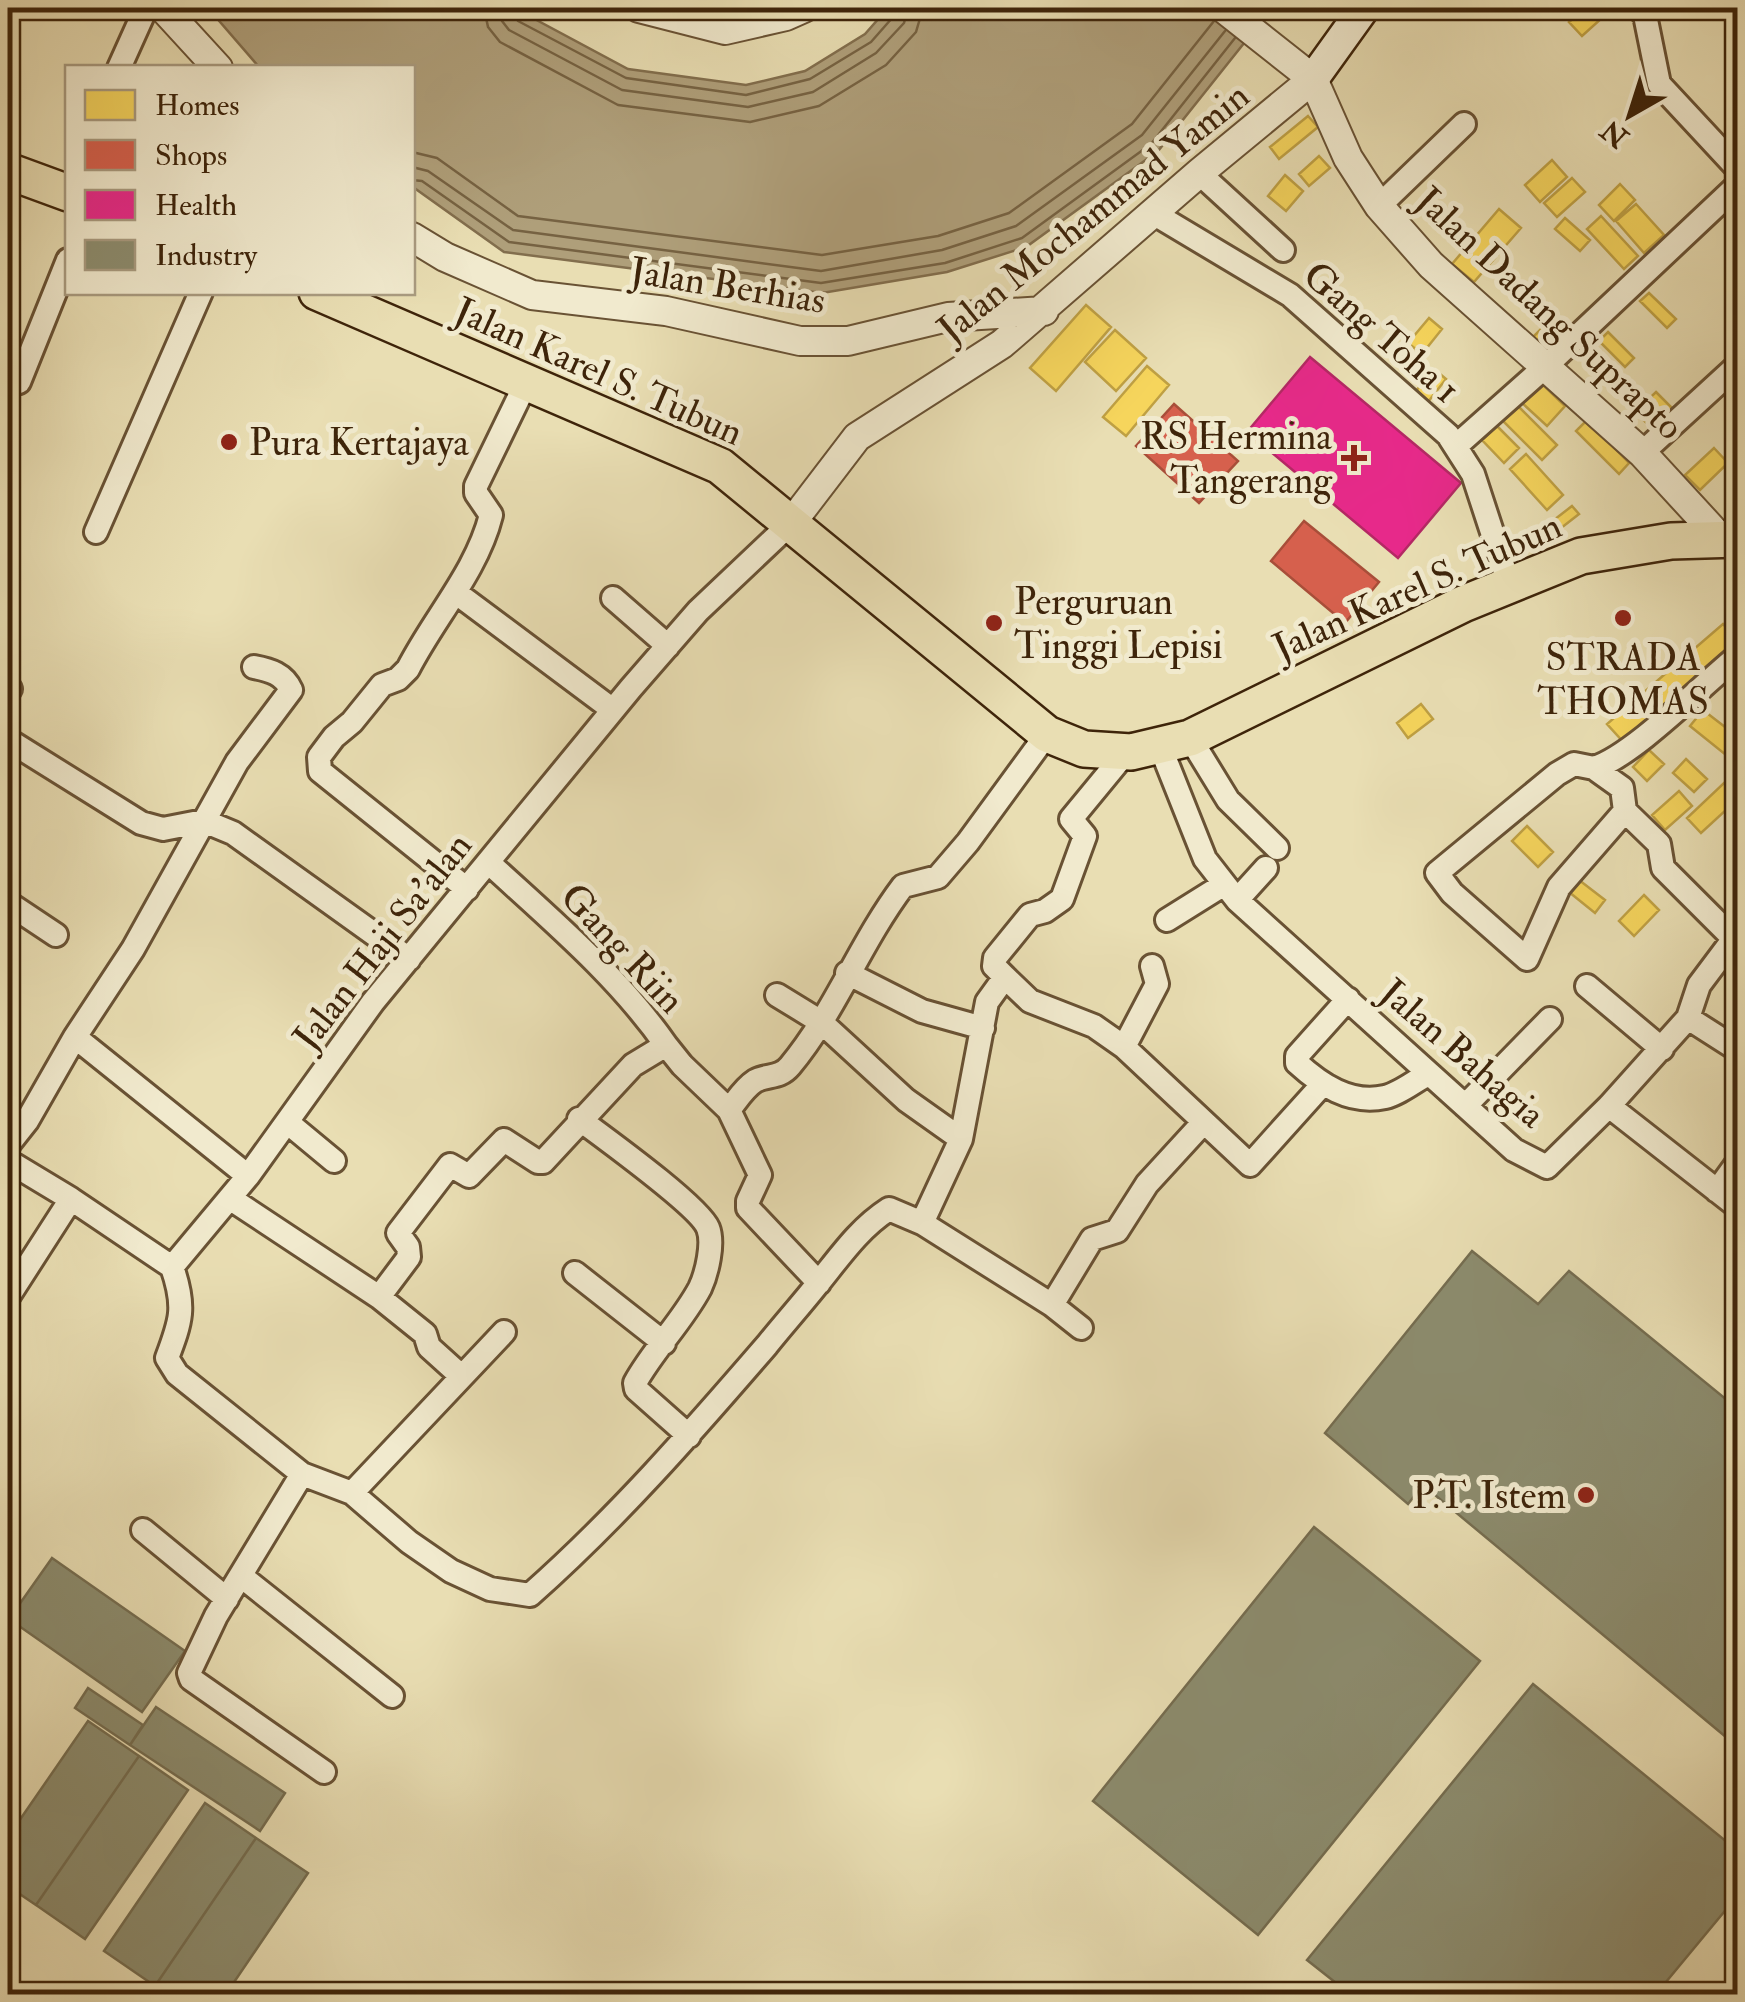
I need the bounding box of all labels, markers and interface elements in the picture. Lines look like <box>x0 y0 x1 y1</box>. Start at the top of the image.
legend <box>65 65 415 295</box>
north arrow <box>1580 65 1680 165</box>
street label: Jalan Mochammad Yamin <box>927 72 1259 354</box>
text: Homes <box>155 87 240 124</box>
text: N <box>1594 111 1637 155</box>
text: Shops <box>155 137 227 174</box>
street label: Jalan Dadang Suprapto <box>1404 176 1693 450</box>
text: Health <box>155 187 237 224</box>
text: Industry <box>155 237 258 274</box>
street label: Jalan Berhias <box>626 247 829 325</box>
street label: Gang Toha 1 <box>1293 252 1470 414</box>
street label: Jalan Karel S. Tubun <box>446 286 750 457</box>
place label: RS Hermina Tangerang <box>1140 413 1333 505</box>
place label: Pura Kertajaya <box>249 419 469 467</box>
marker: Pura Kertajaya <box>218 431 240 453</box>
marker: RS Hermina Tangerang <box>1341 445 1367 471</box>
street label: Jalan Karel S. Tubun <box>1265 502 1569 672</box>
place label: Perguruan Tinggi Lepisi <box>1014 578 1223 670</box>
marker: STRADA THOMAS <box>1612 607 1634 629</box>
marker: Perguruan Tinggi Lepisi <box>983 612 1005 634</box>
place label: STRADA THOMAS <box>1537 634 1709 726</box>
street label: Jalan Haji Sa'alan <box>282 823 483 1061</box>
street label: Gang Riin <box>550 873 695 1024</box>
street label: Jalan Bahagia <box>1369 968 1555 1139</box>
place label: P.T. Istem <box>1412 1472 1566 1520</box>
marker: P.T. Istem <box>1575 1484 1597 1506</box>

